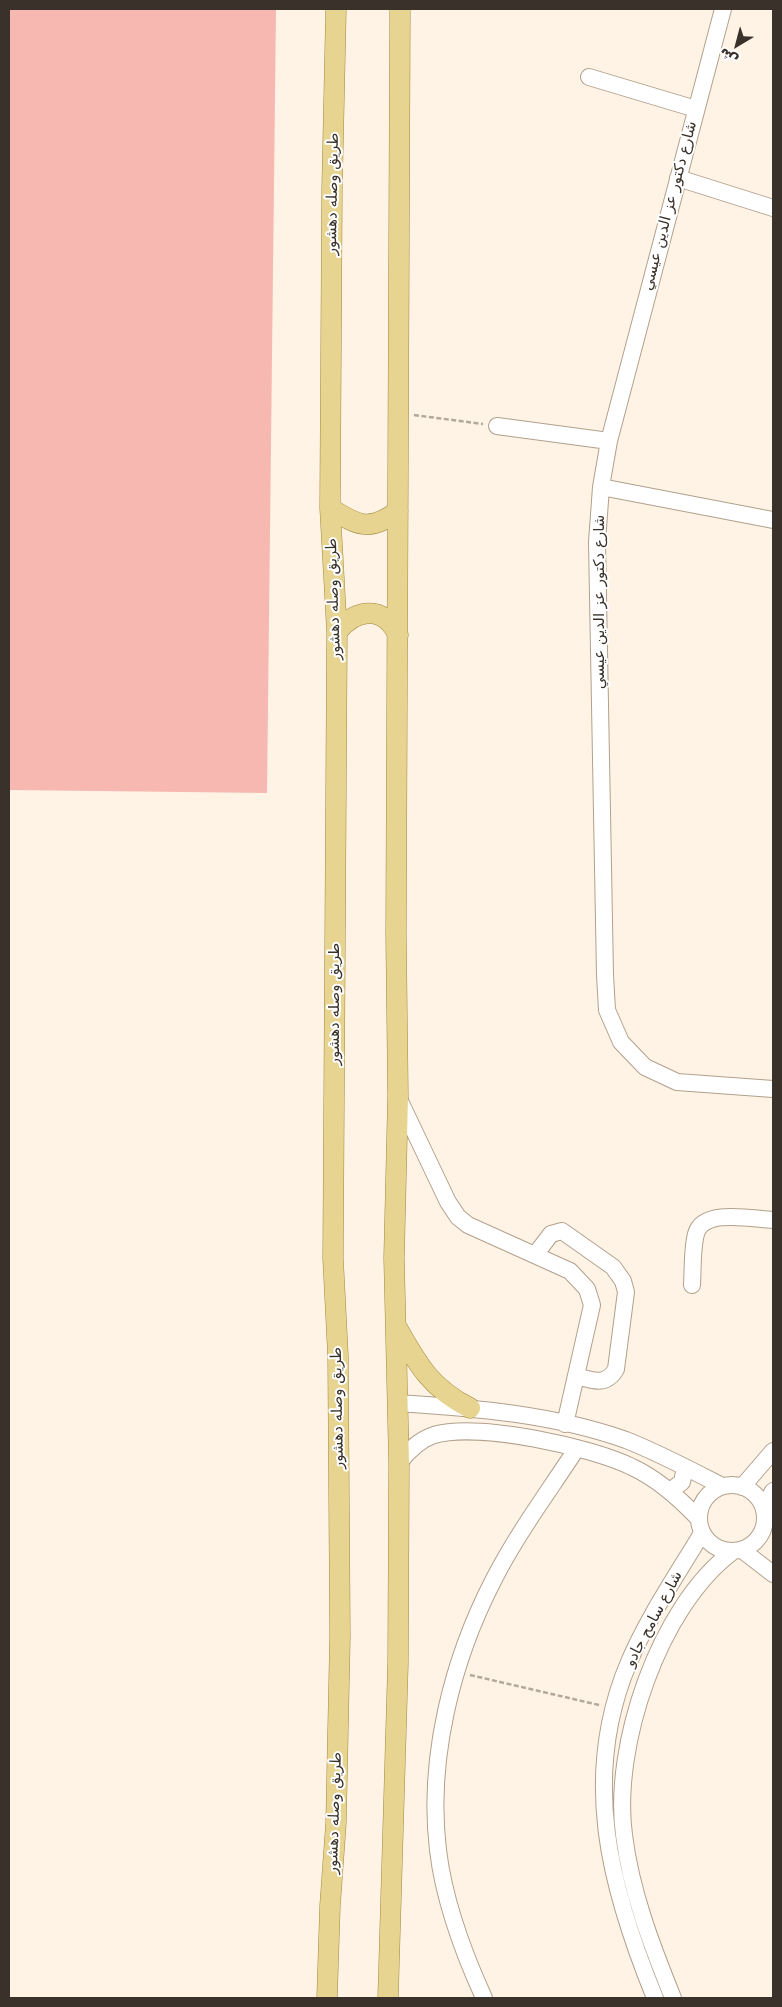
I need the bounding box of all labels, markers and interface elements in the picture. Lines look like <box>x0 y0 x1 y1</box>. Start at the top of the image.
north arrow <box>712 20 762 70</box>
text: ش <box>715 45 741 69</box>
street label: شارع دكتور عز الدين عيسي <box>639 119 701 293</box>
street label: طريق وصله دهشور <box>323 133 343 255</box>
street label: شارع دكتور عز الدين عيسي <box>591 515 609 689</box>
street label: طريق وصله دهشور <box>323 538 345 660</box>
street label: طريق وصله دهشور <box>326 943 344 1065</box>
street label: طريق وصله دهشور <box>328 1347 348 1469</box>
street label: شارع سامح جادو <box>621 1568 687 1670</box>
street label: طريق وصله دهشور <box>324 1752 346 1874</box>

